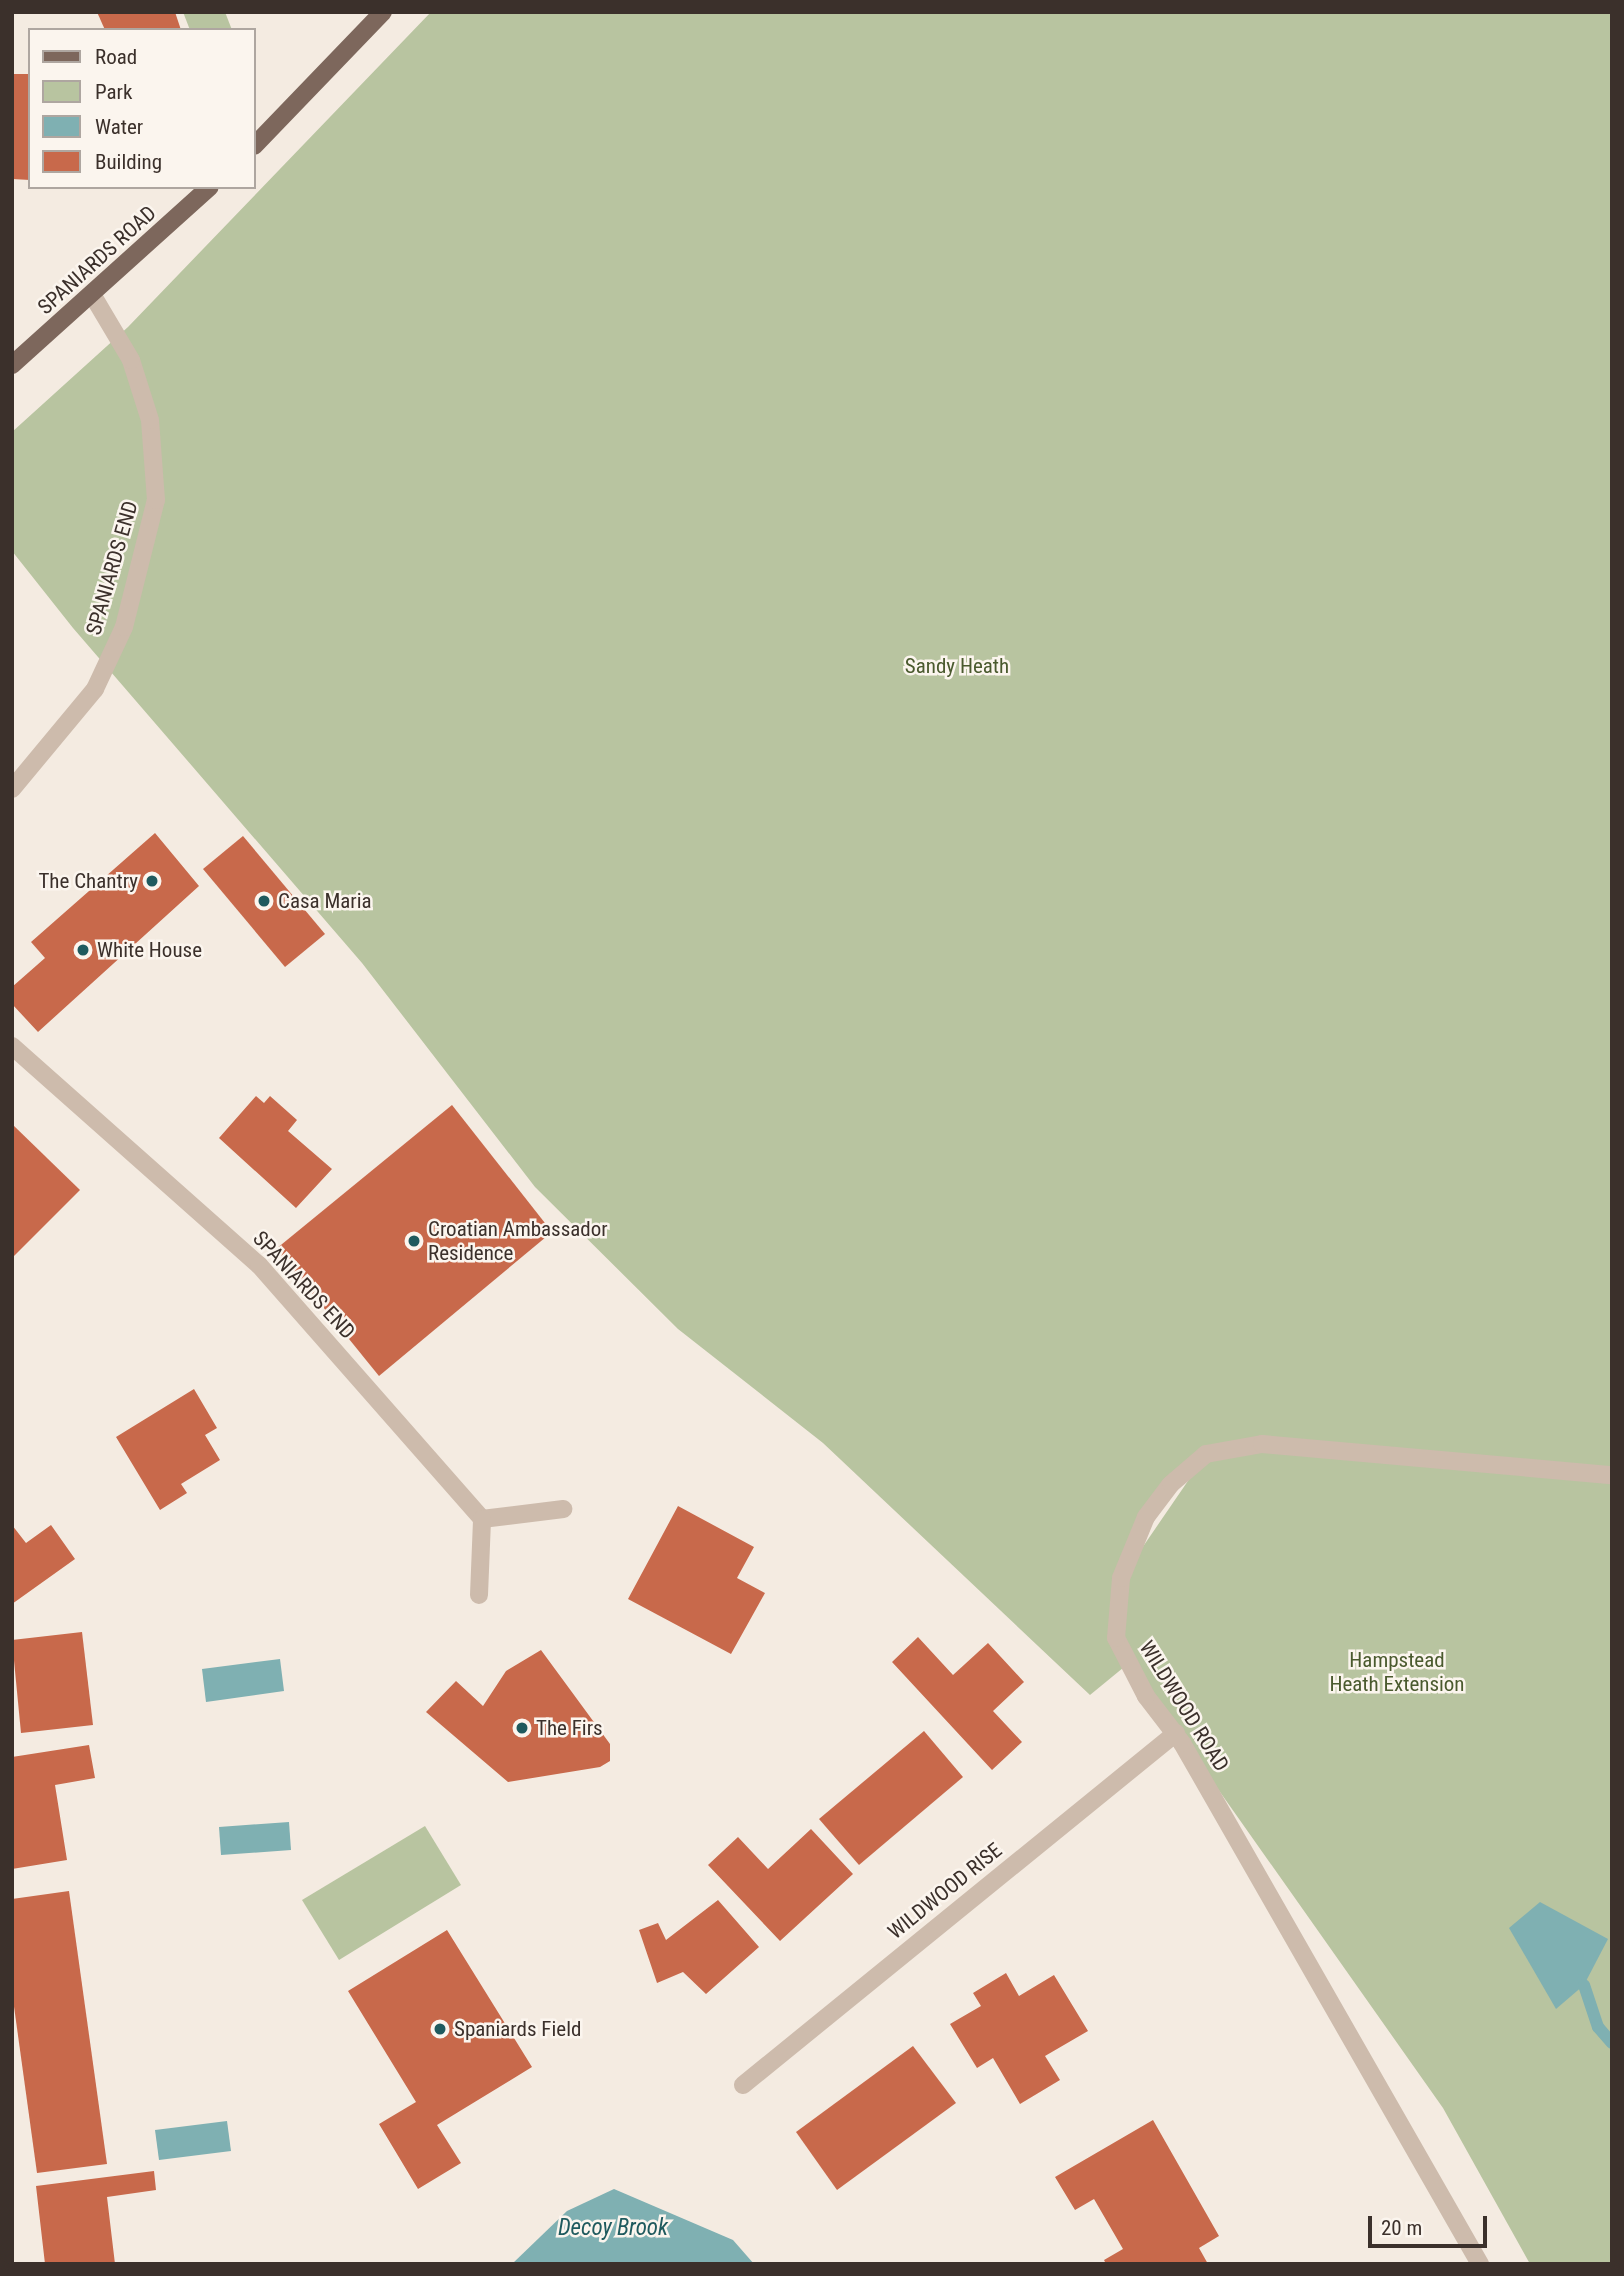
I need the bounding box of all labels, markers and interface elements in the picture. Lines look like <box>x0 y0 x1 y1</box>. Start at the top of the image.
legend <box>28 28 256 189</box>
text: Road <box>95 45 137 69</box>
text: Park <box>95 80 132 104</box>
text: Water <box>95 115 143 139</box>
text: Building <box>95 150 162 174</box>
street label: SPANIARDS ROAD <box>33 200 161 320</box>
street label: SPANIARDS END <box>81 498 143 638</box>
park label: Sandy Heath <box>905 653 1009 679</box>
place label: The Chantry <box>38 868 138 894</box>
marker: The Chantry <box>144 873 160 889</box>
place label: Casa Maria <box>278 888 372 914</box>
marker: Casa Maria <box>256 893 272 909</box>
place label: White House <box>97 937 202 963</box>
marker: White House <box>75 942 91 958</box>
place label: Croatian Ambassador Residence <box>428 1216 608 1266</box>
street label: SPANIARDS END <box>248 1226 360 1344</box>
marker: Croatian Ambassador Residence <box>406 1233 422 1249</box>
street label: WILDWOOD ROAD <box>1134 1636 1234 1776</box>
park label: Hampstead Heath Extension <box>1329 1647 1465 1697</box>
place label: The Firs <box>536 1715 603 1741</box>
marker: The Firs <box>514 1720 530 1736</box>
street label: WILDWOOD RISE <box>883 1837 1007 1945</box>
place label: Spaniards Field <box>454 2016 581 2042</box>
marker: Spaniards Field <box>432 2021 448 2037</box>
scale bar <box>1372 2202 1491 2246</box>
water label: Decoy Brook <box>558 2214 668 2242</box>
text: 20 m <box>1381 2216 1422 2240</box>

